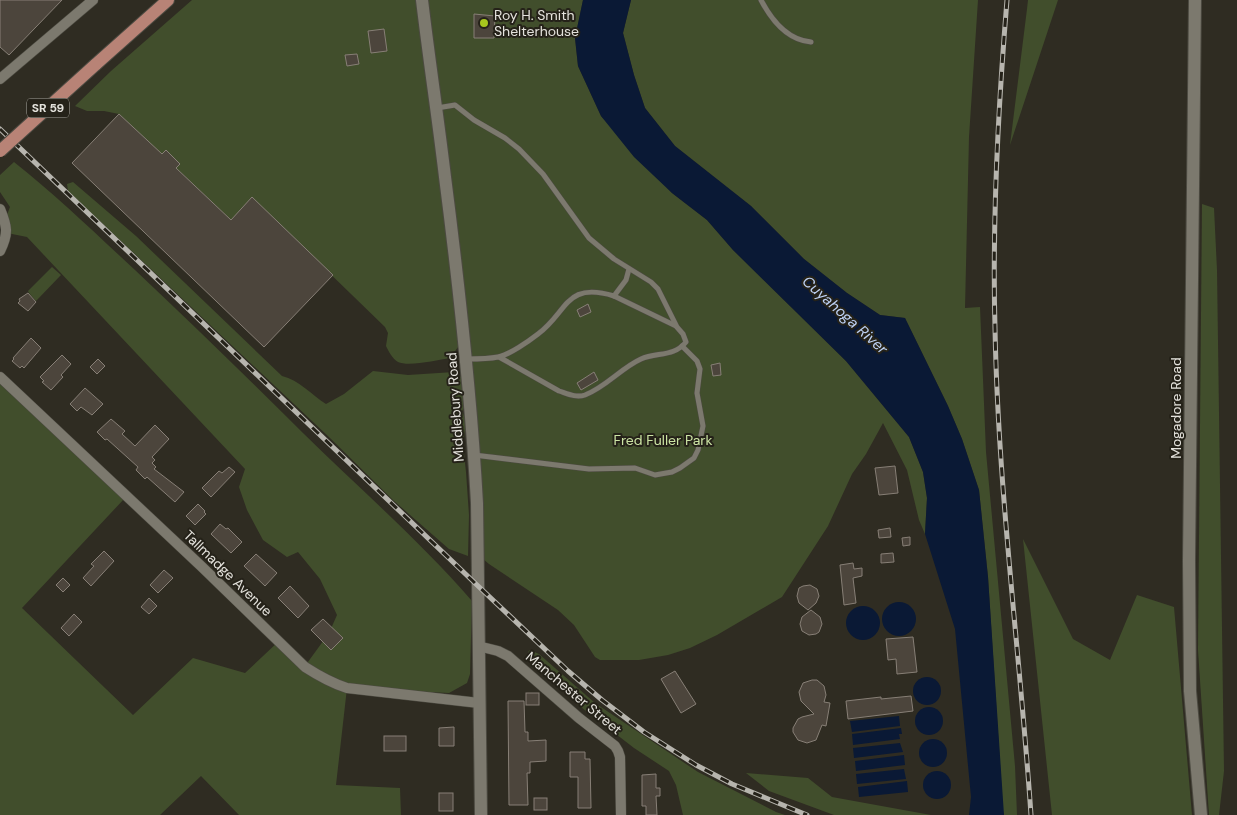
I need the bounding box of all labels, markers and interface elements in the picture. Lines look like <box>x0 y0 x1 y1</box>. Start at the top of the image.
place label: Roy H. Smith Shelterhouse <box>494 6 579 40</box>
marker: Roy H. Smith Shelterhouse <box>478 17 490 29</box>
road number: SR 59 <box>27 99 69 118</box>
water label: Cuyahoga River <box>798 271 892 359</box>
street label: Middlebury Road <box>442 352 468 462</box>
street label: Mogadore Road <box>1167 357 1185 459</box>
park label: Fred Fuller Park <box>613 431 713 449</box>
street label: Tallmadge Avenue <box>180 526 276 620</box>
street label: Manchester Street <box>522 648 626 738</box>

